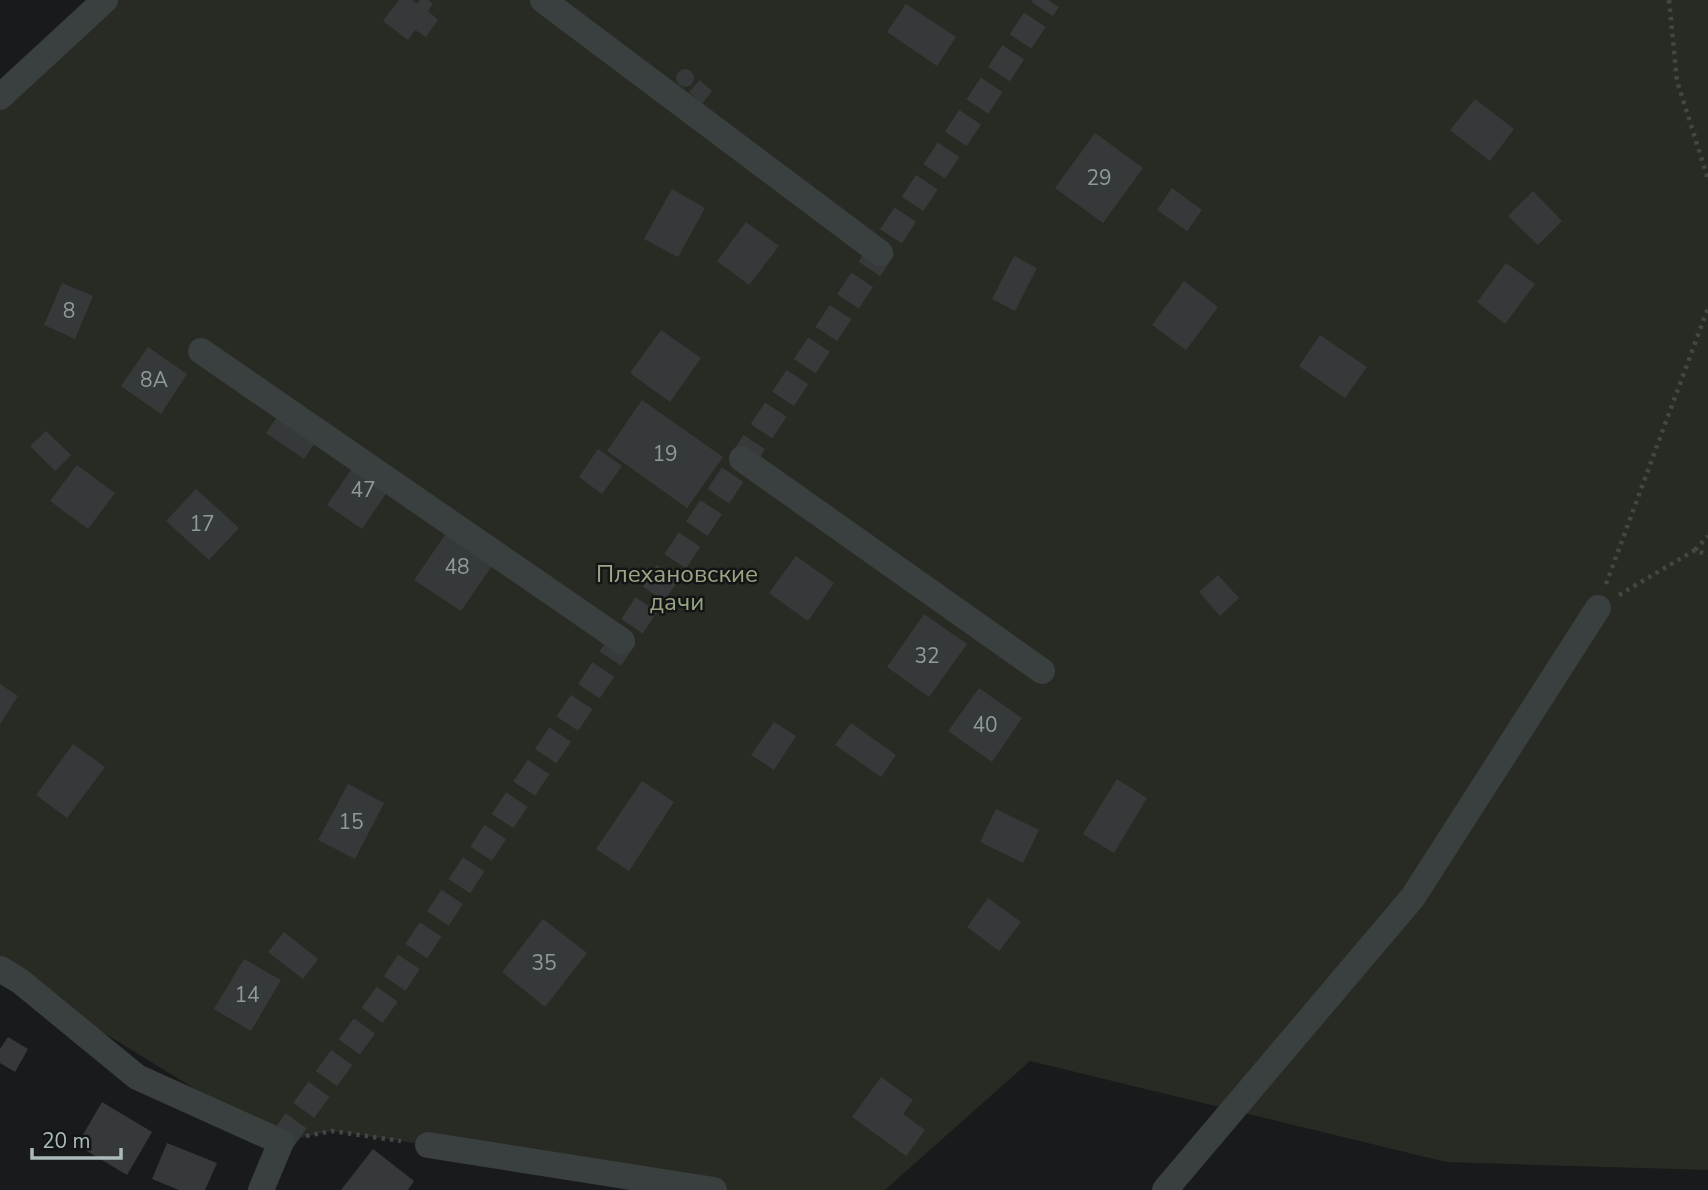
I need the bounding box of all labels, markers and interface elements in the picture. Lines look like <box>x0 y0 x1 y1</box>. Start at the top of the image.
house number: 29 <box>1086 164 1112 192</box>
house number: 8 <box>63 297 75 325</box>
house number: 8А <box>140 366 168 394</box>
house number: 19 <box>652 440 678 468</box>
house number: 47 <box>350 476 376 504</box>
house number: 17 <box>189 510 215 538</box>
house number: 48 <box>444 553 470 581</box>
park label: Плехановские дачи <box>596 558 758 618</box>
house number: 32 <box>914 642 940 670</box>
house number: 40 <box>972 711 998 739</box>
house number: 15 <box>338 808 364 836</box>
house number: 35 <box>531 949 557 977</box>
house number: 14 <box>234 981 260 1009</box>
scale bar <box>32 1116 121 1160</box>
text: 20 m <box>42 1127 91 1155</box>

